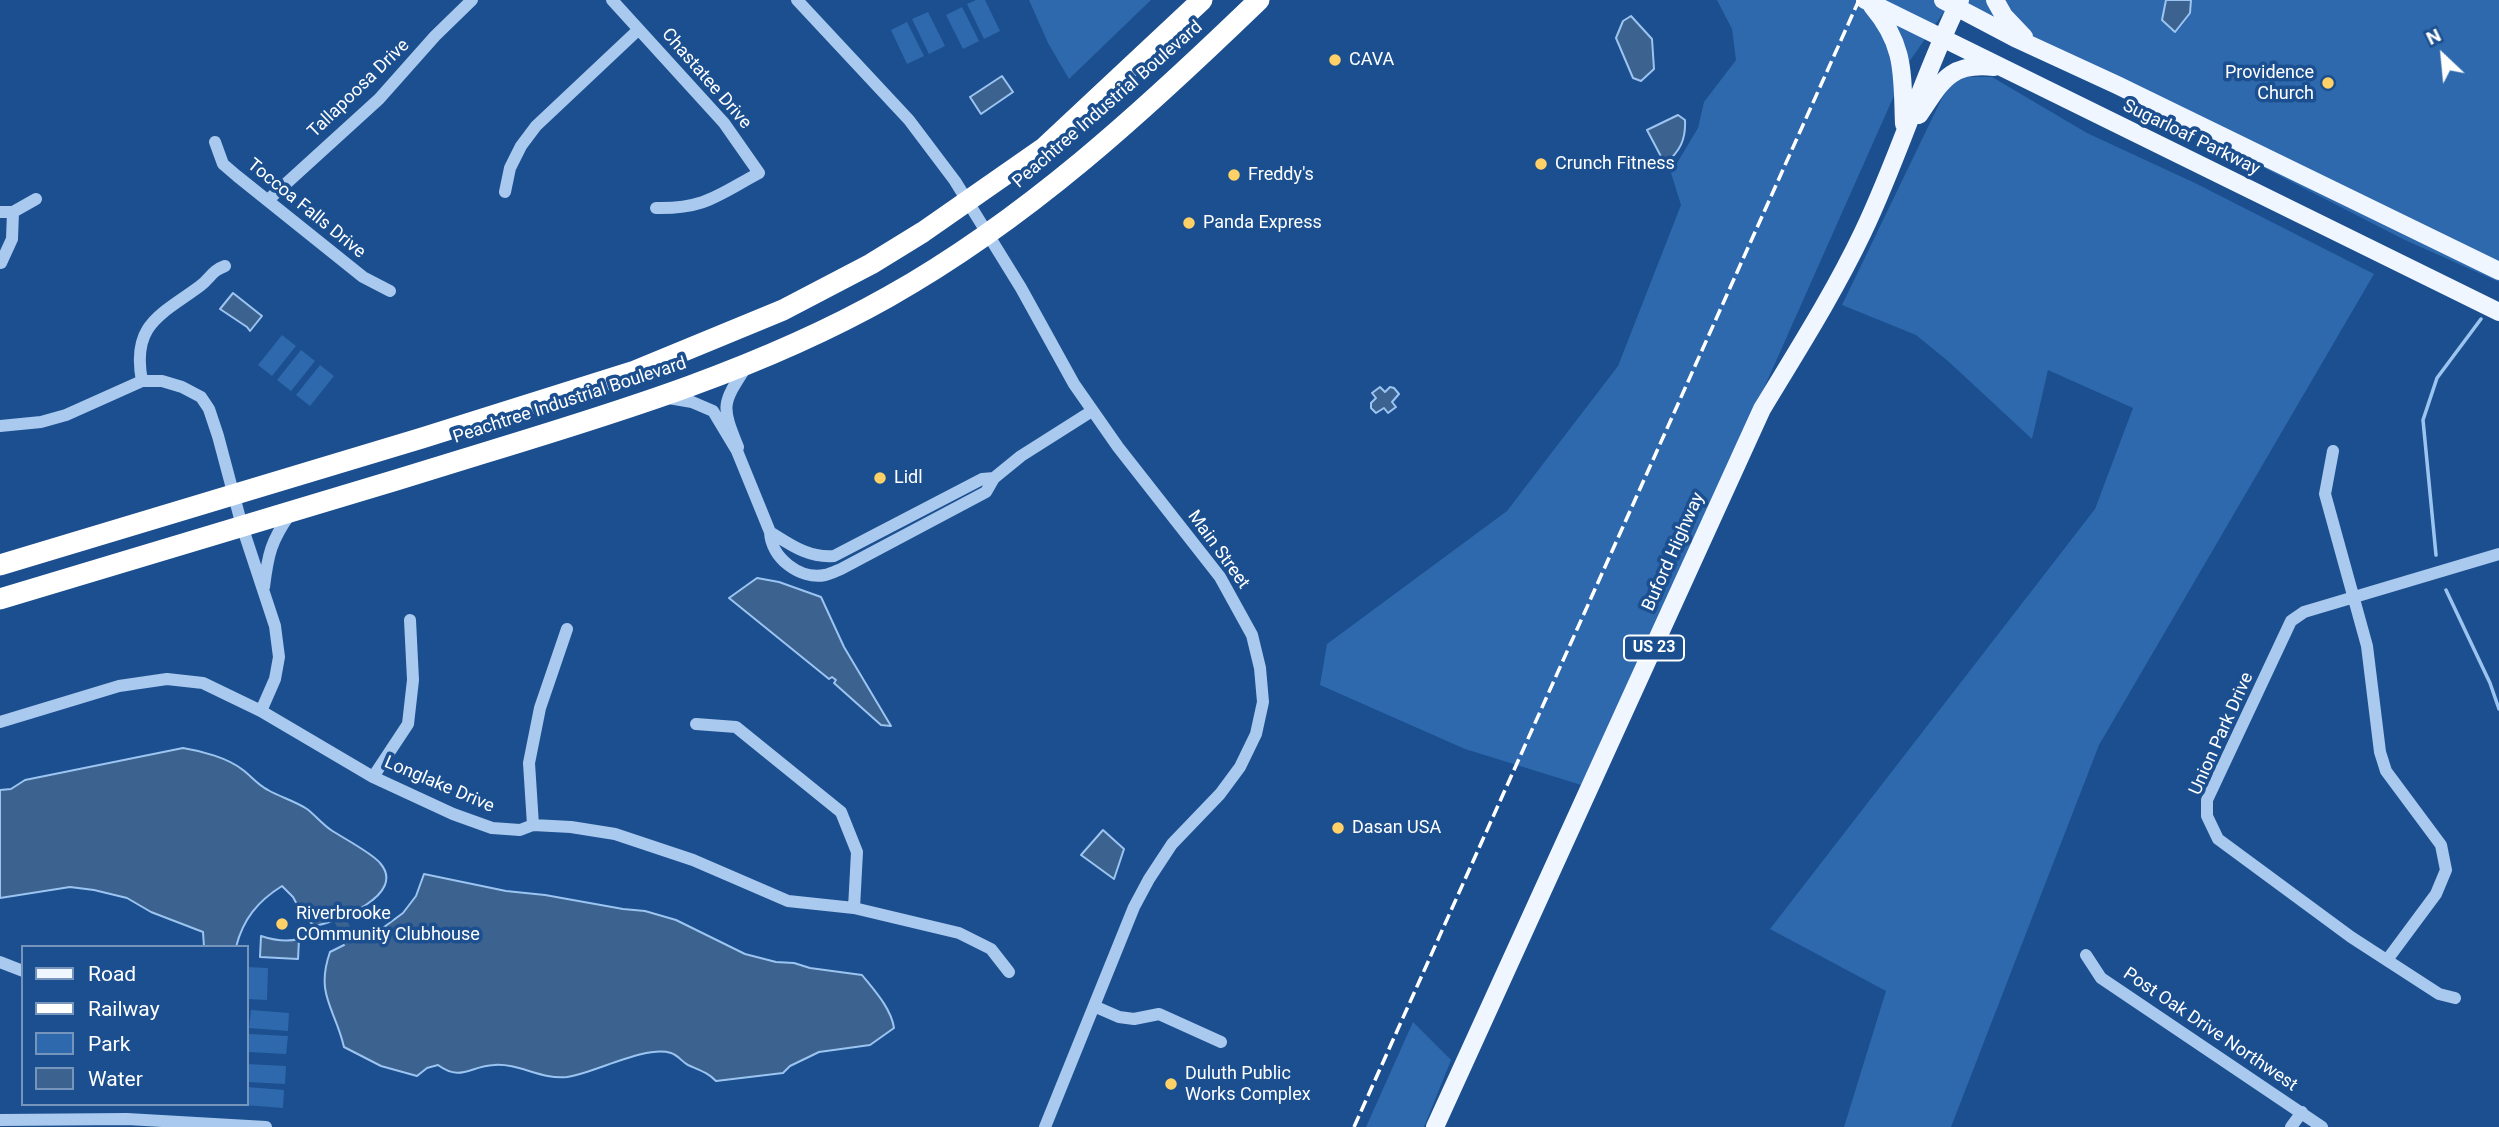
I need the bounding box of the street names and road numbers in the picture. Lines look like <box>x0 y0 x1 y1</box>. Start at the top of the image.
street label: Peachtree Industrial Boulevard <box>1009 17 1207 193</box>
street label: Chastatee Drive <box>656 24 756 134</box>
street label: Tallapoosa Drive <box>304 35 414 143</box>
street label: Sugarloaf Parkway <box>2119 95 2263 181</box>
street label: Toccoa Falls Drive <box>243 155 369 263</box>
street label: Peachtree Industrial Boulevard <box>451 353 689 449</box>
street label: Buford Highway <box>1638 490 1710 614</box>
street label: Main Street <box>1182 507 1254 593</box>
road number: US 23 <box>1624 636 1684 660</box>
street label: Union Park Drive <box>2185 669 2259 799</box>
street label: Longlake Drive <box>381 752 497 818</box>
street label: Post Oak Drive Northwest <box>2119 964 2301 1096</box>

